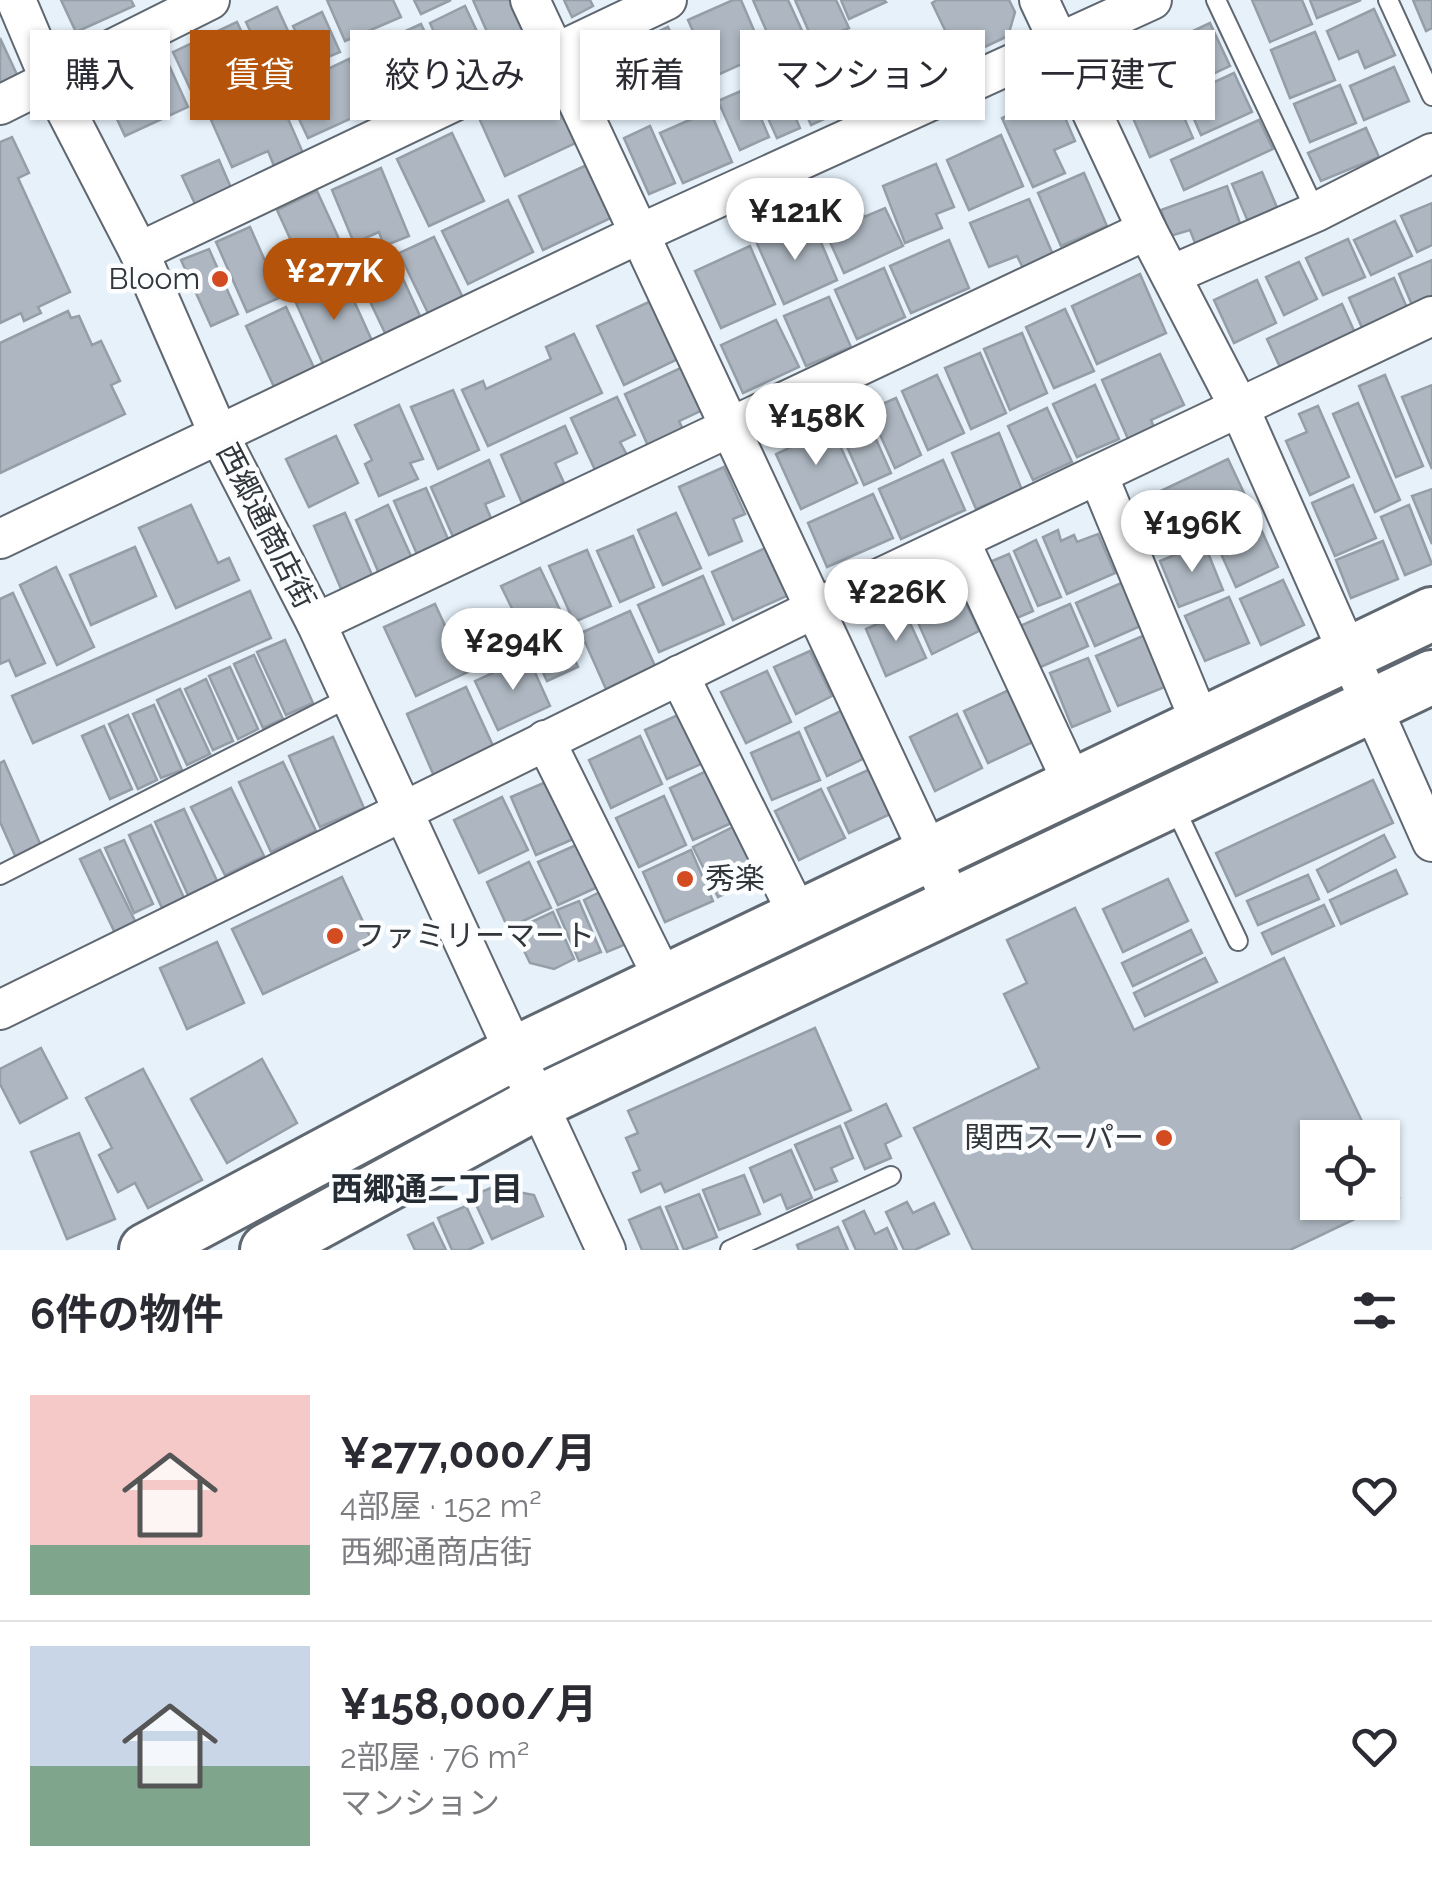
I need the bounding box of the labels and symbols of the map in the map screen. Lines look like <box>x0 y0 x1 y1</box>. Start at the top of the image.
pin: ¥121K <box>725 178 865 263</box>
pin: ¥277K <box>264 238 404 323</box>
place label: Bloom <box>109 261 200 296</box>
marker: Bloom <box>209 268 231 290</box>
pin: ¥158K <box>746 383 886 468</box>
street label: 西郷通商店街 <box>210 438 323 614</box>
pin: ¥196K <box>1122 490 1262 575</box>
pin: ¥226K <box>826 559 966 644</box>
pin: ¥294K <box>443 608 583 693</box>
place label: 秀楽 <box>705 861 765 896</box>
marker: 秀楽 <box>674 868 696 890</box>
place label: ファミリーマート <box>355 918 595 953</box>
marker: ファミリーマート <box>324 925 346 947</box>
place label: 関西スーパー <box>964 1120 1144 1155</box>
marker: 関西スーパー <box>1153 1127 1175 1149</box>
district label: 西郷通二丁目 <box>331 1170 523 1207</box>

